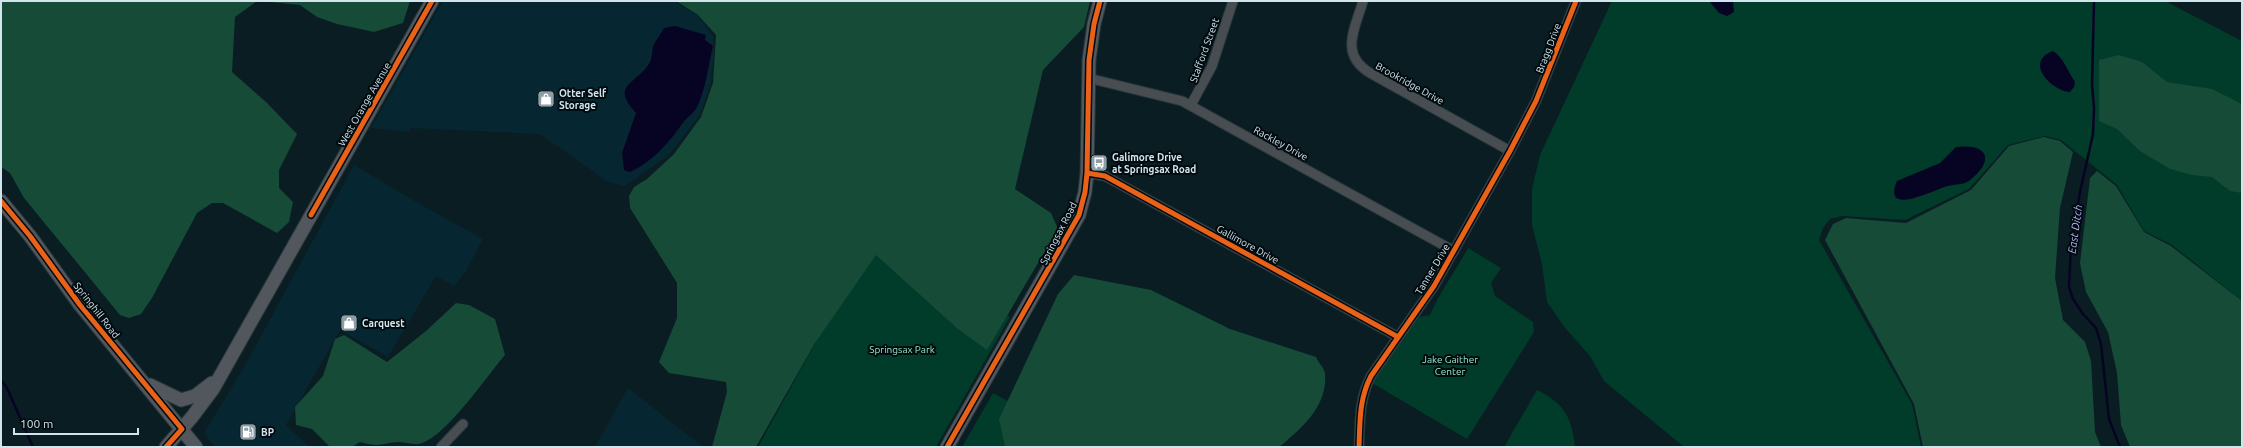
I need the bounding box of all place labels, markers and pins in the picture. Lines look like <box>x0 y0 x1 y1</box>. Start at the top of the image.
place label: Otter Self Storage <box>559 88 607 111</box>
shop icon: Otter Self Storage <box>536 89 556 109</box>
place label: Galimore Drive at Springsax Road <box>1112 152 1196 175</box>
bus stop icon: Galimore Drive at Springsax Road <box>1089 153 1109 173</box>
shop icon: Carquest <box>339 313 359 333</box>
place label: Carquest <box>362 318 405 329</box>
fuel station icon: BP <box>238 422 258 442</box>
place label: BP <box>261 427 274 438</box>

